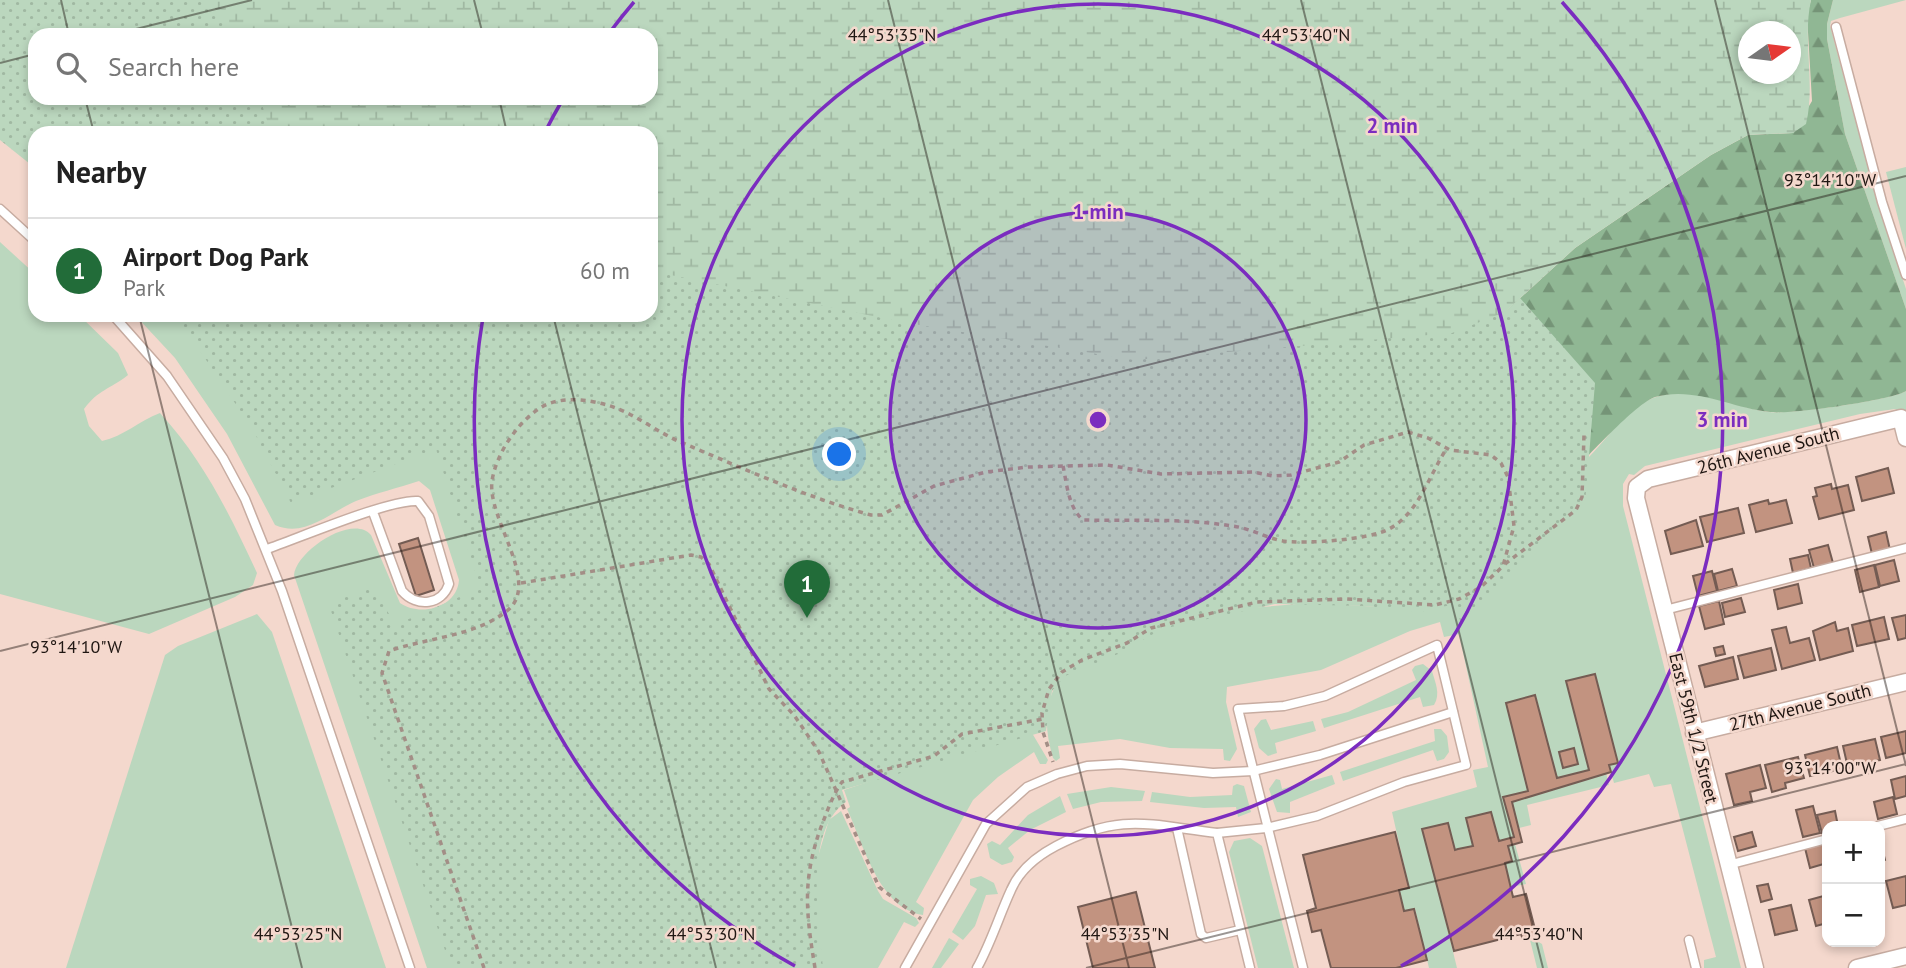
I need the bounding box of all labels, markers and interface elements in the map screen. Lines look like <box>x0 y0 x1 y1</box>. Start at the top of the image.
north arrow <box>1738 21 1801 84</box>
text: 44°53'35"N <box>848 23 936 46</box>
text: 44°53'40"N <box>1262 23 1350 46</box>
search box <box>28 28 658 105</box>
icon: search <box>52 48 90 86</box>
text: Search here <box>108 50 239 83</box>
text: 2 min <box>1366 112 1418 139</box>
text: Nearby <box>56 152 146 191</box>
text: 93°14'10"W <box>1784 168 1876 191</box>
text: 1 min <box>1072 198 1124 225</box>
text: Airport Dog Park <box>123 240 309 273</box>
text: 1 <box>72 256 86 285</box>
text: 60 m <box>580 256 630 285</box>
text: Park <box>123 273 165 302</box>
text: 3 min <box>1696 406 1748 433</box>
centre of rings <box>1086 408 1110 432</box>
street label: 26th Avenue South <box>1695 421 1841 479</box>
your location <box>822 437 856 471</box>
pin: 1 <box>784 560 830 618</box>
text: 93°14'10"W <box>30 635 122 658</box>
street label: East 59th 1/2 Street <box>1664 650 1724 806</box>
street label: 27th Avenue South <box>1727 678 1873 736</box>
text: 93°14'00"W <box>1784 756 1876 779</box>
map controls <box>1822 821 1885 947</box>
button: + <box>1822 821 1885 884</box>
button: − <box>1822 884 1885 947</box>
text: 44°53'25"N <box>254 922 342 945</box>
text: 44°53'30"N <box>667 922 755 945</box>
text: 44°53'35"N <box>1081 922 1169 945</box>
text: 44°53'40"N <box>1495 922 1583 945</box>

